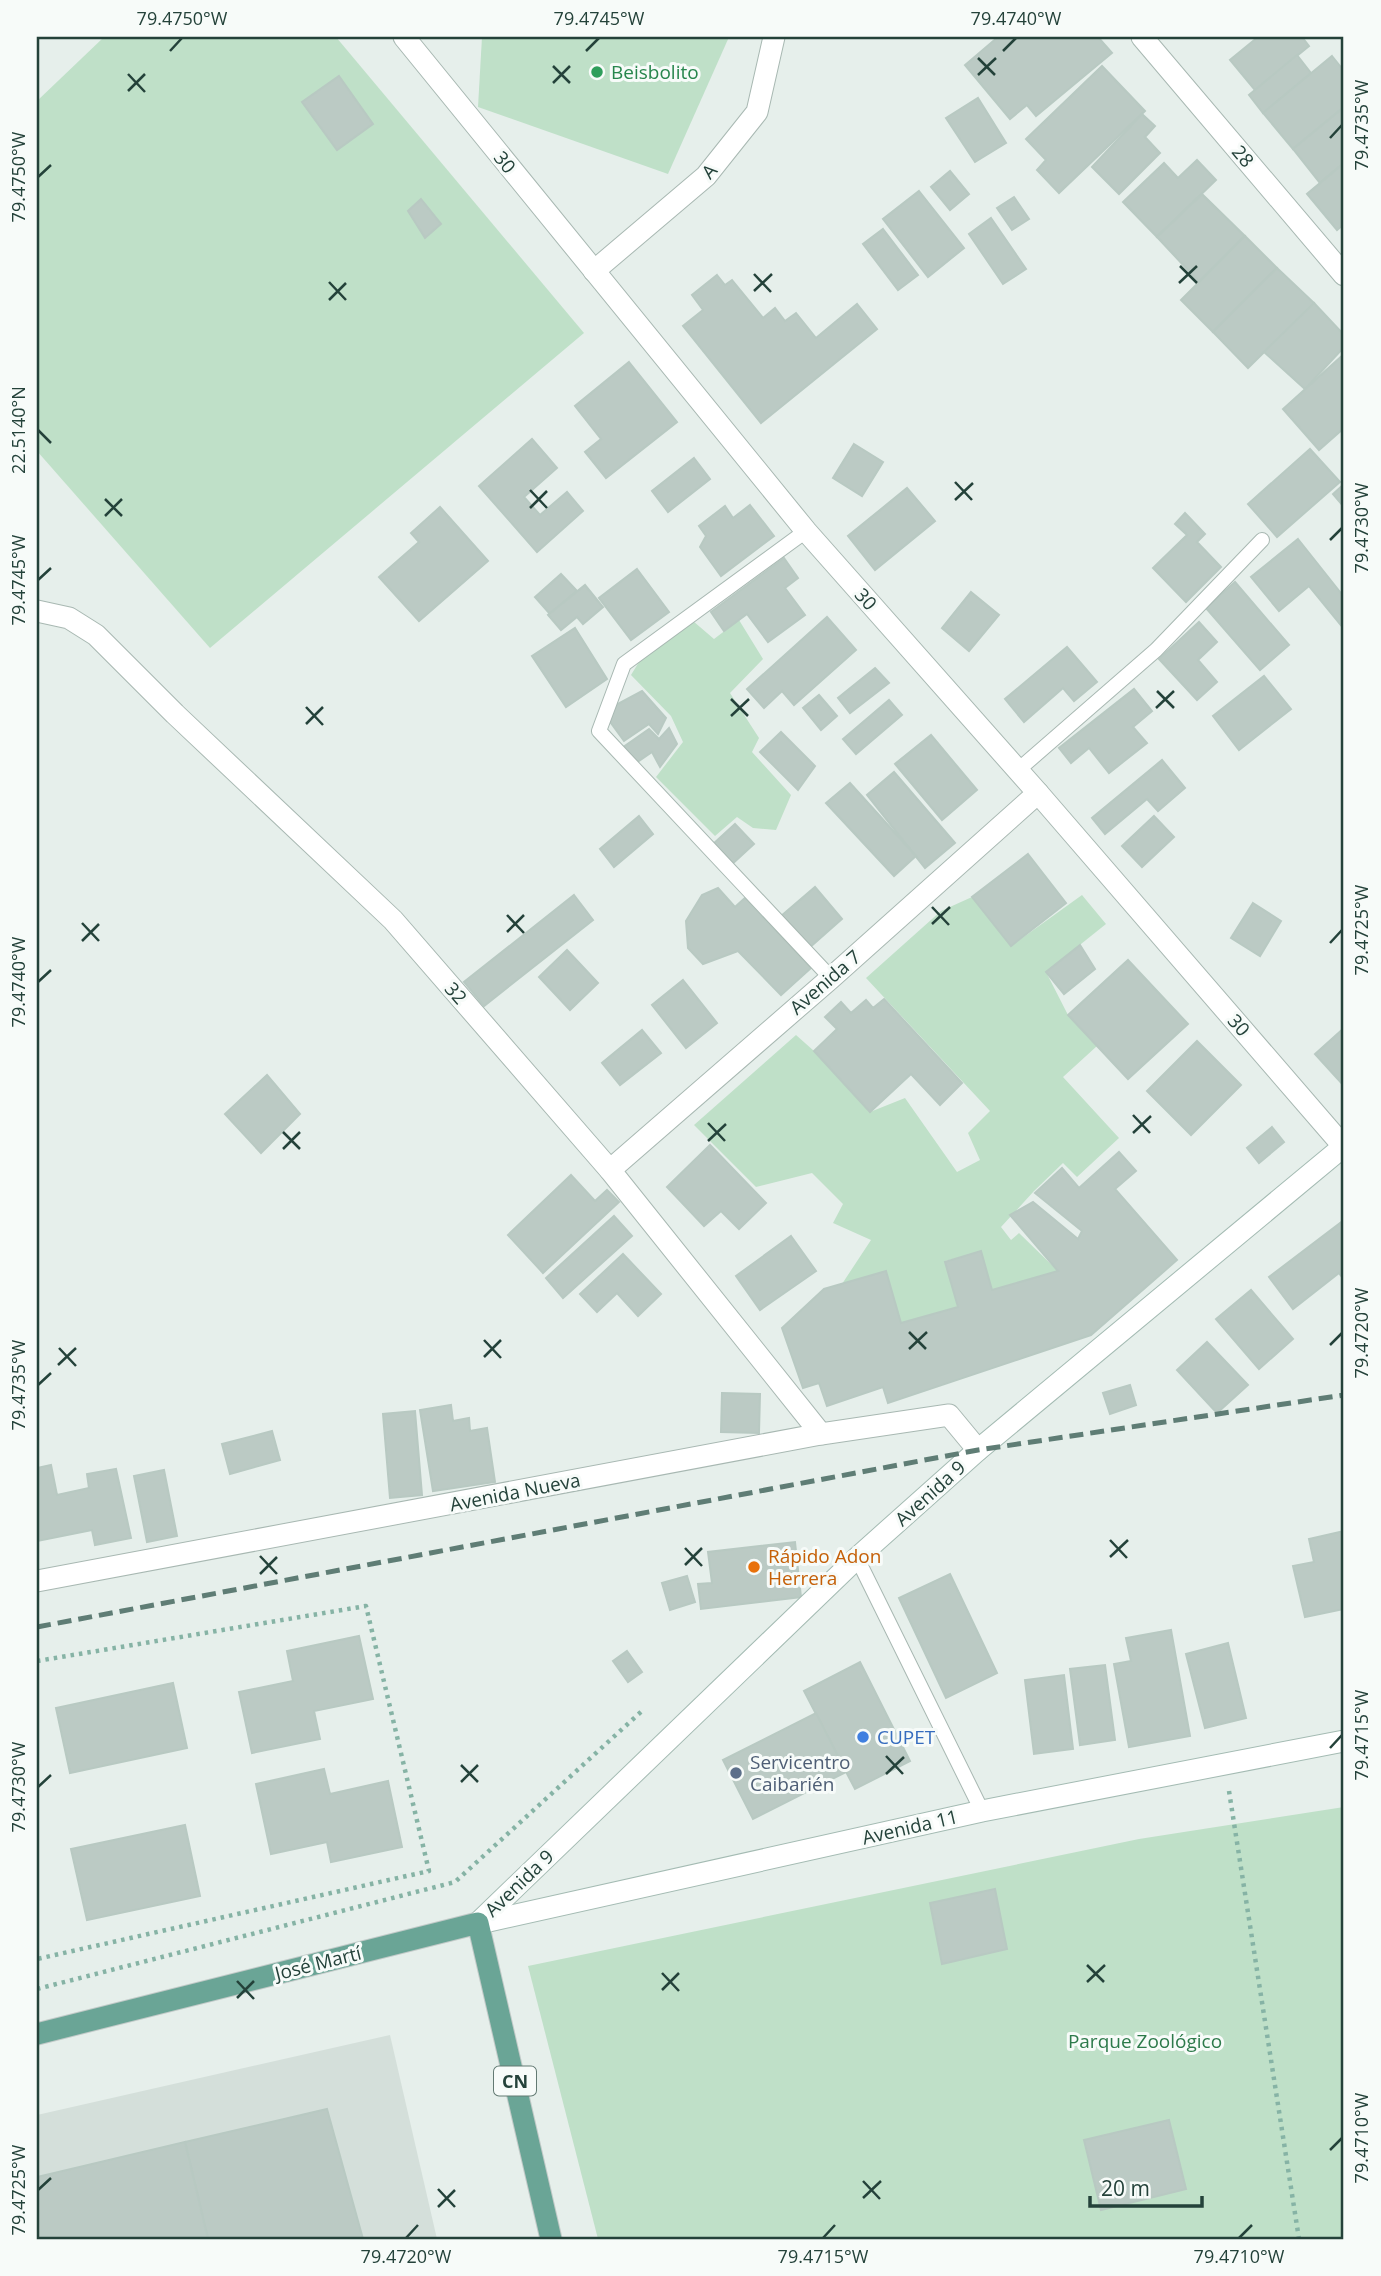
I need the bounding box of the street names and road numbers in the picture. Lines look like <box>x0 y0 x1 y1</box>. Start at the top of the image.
street label: 28 <box>1226 139 1260 173</box>
street label: 30 <box>488 145 522 179</box>
street label: A <box>695 158 723 184</box>
street label: 30 <box>849 582 883 616</box>
street label: Avenida 7 <box>784 944 866 1020</box>
street label: 32 <box>439 976 473 1010</box>
street label: 30 <box>1222 1008 1256 1042</box>
street label: Avenida 9 <box>889 1454 971 1532</box>
street label: Avenida Nueva <box>448 1467 582 1517</box>
street label: Avenida 11 <box>860 1803 960 1851</box>
street label: Avenida 9 <box>479 1844 559 1922</box>
street label: José Martí <box>270 1939 365 1987</box>
road number: CN <box>494 2066 536 2096</box>

